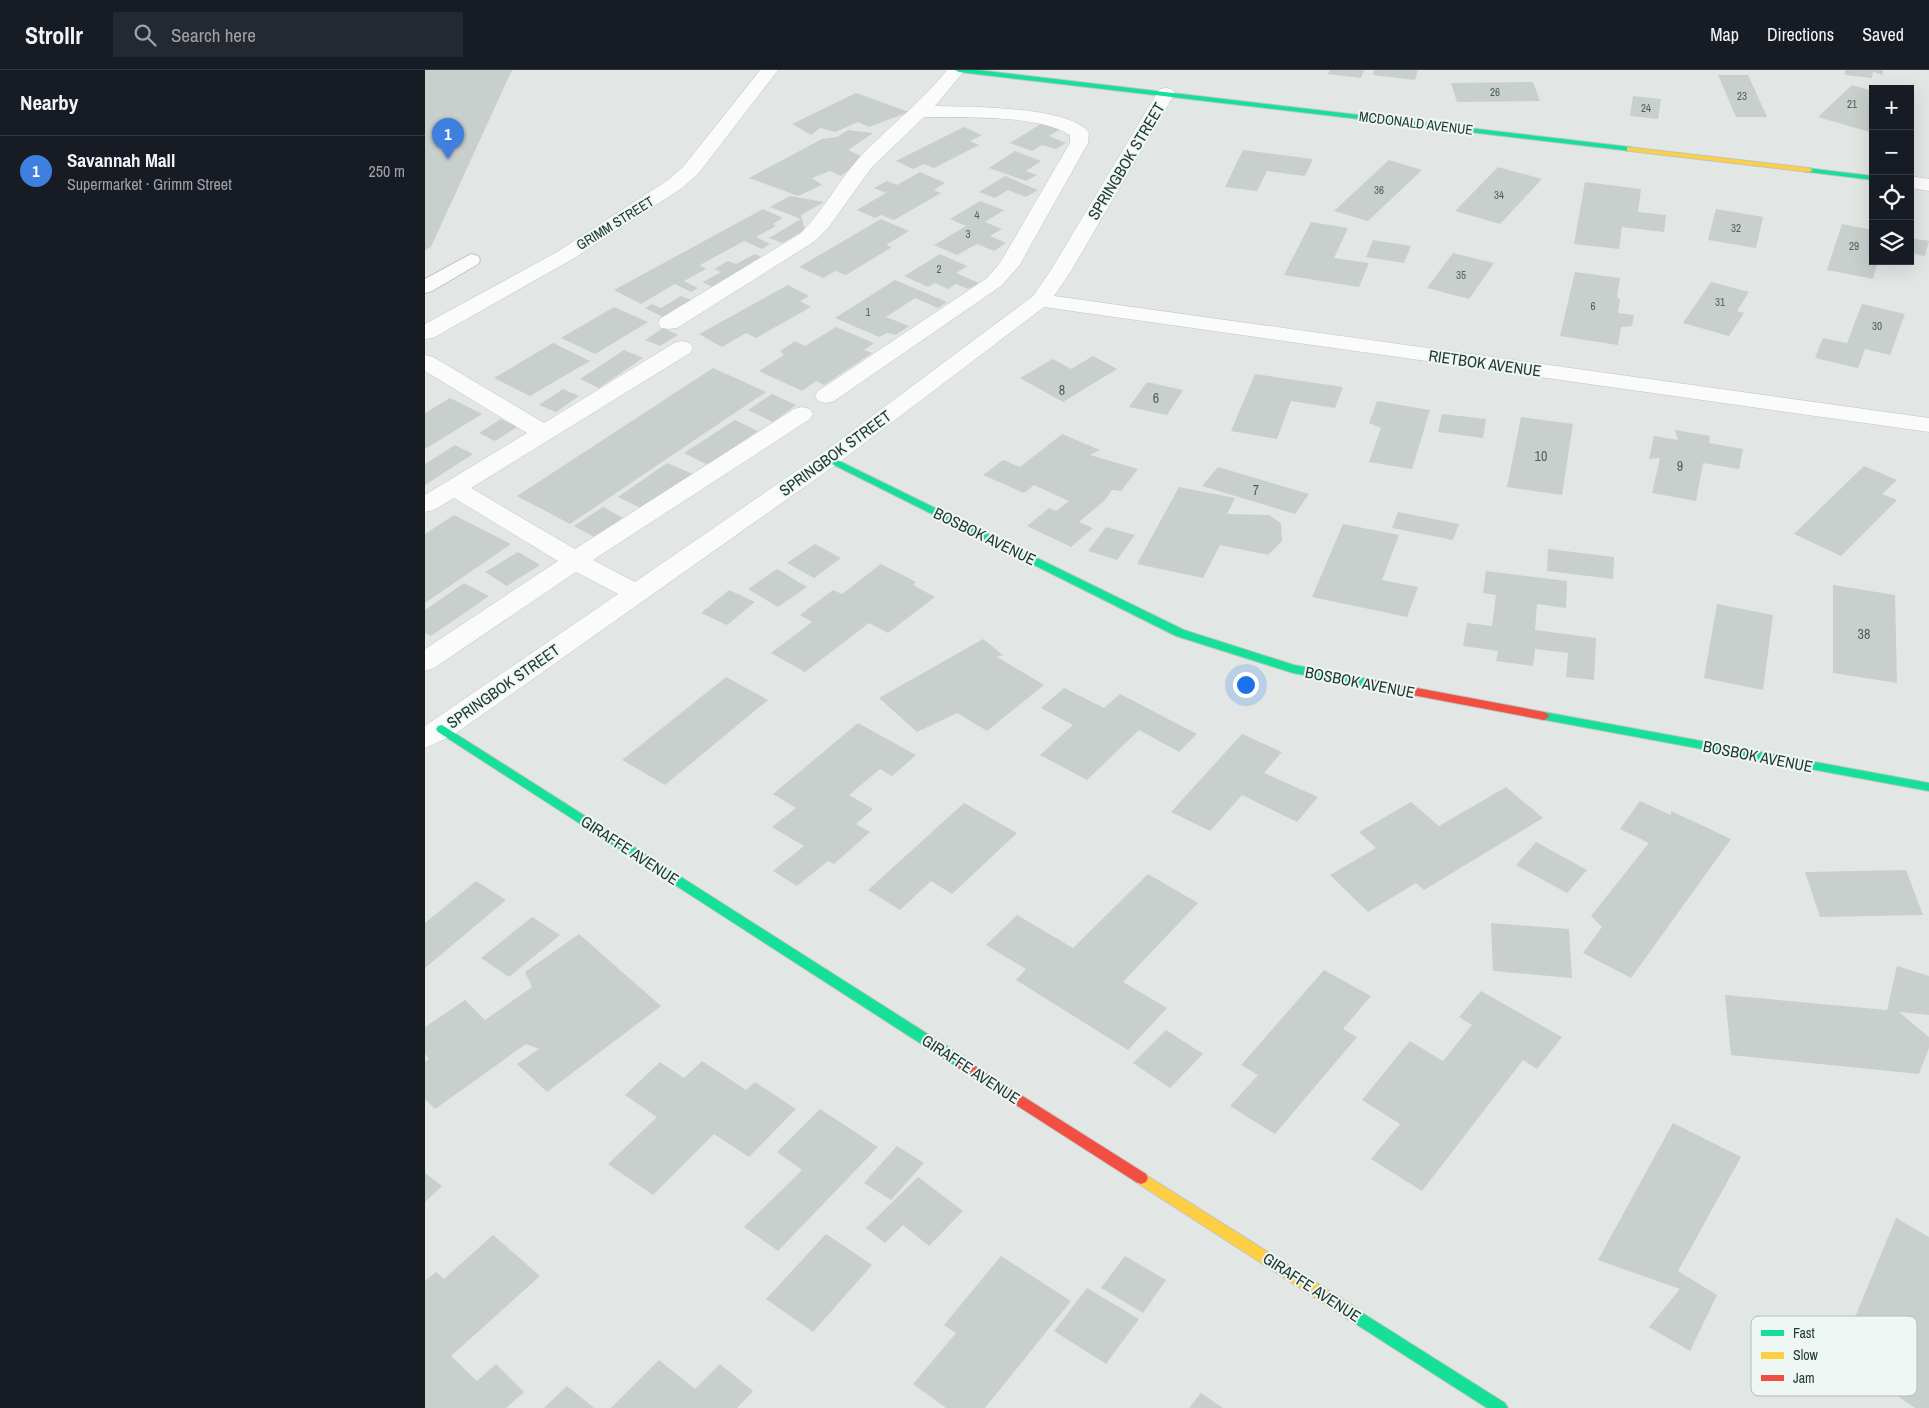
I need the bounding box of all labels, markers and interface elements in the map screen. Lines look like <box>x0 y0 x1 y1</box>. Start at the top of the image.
search box <box>113 12 463 57</box>
text: Strollr <box>25 19 83 51</box>
icon: search <box>131 21 159 49</box>
text: Search here <box>171 22 256 48</box>
text: Map <box>1710 22 1739 47</box>
text: Directions <box>1767 22 1834 47</box>
text: Saved <box>1862 22 1904 47</box>
house number: 26 <box>1490 85 1500 99</box>
map controls <box>1869 85 1914 265</box>
button: + <box>1869 85 1914 130</box>
text: Nearby <box>20 88 78 117</box>
house number: 23 <box>1737 89 1747 103</box>
house number: 21 <box>1847 97 1857 111</box>
street label: SPRINGBOK STREET <box>1082 98 1170 224</box>
house number: 24 <box>1641 101 1651 115</box>
street label: MCDONALD AVENUE <box>1358 107 1474 139</box>
pin: 1 <box>432 118 464 159</box>
button: − <box>1869 130 1914 175</box>
text: Savannah Mall <box>67 147 175 173</box>
text: 1 <box>32 160 40 182</box>
text: 250 m <box>369 160 405 182</box>
text: Supermarket · Grimm Street <box>67 173 232 195</box>
button: locate <box>1869 175 1914 220</box>
house number: 36 <box>1374 183 1384 197</box>
house number: 34 <box>1494 188 1504 202</box>
street label: GRIMM STREET <box>573 192 657 254</box>
house number: 4 <box>974 208 980 222</box>
button: layers <box>1869 220 1914 265</box>
house number: 32 <box>1731 221 1741 235</box>
house number: 3 <box>965 227 971 241</box>
house number: 29 <box>1849 239 1859 253</box>
house number: 2 <box>936 262 942 276</box>
house number: 35 <box>1456 268 1466 282</box>
house number: 31 <box>1715 295 1725 309</box>
house number: 6 <box>1590 299 1596 313</box>
house number: 1 <box>865 305 871 319</box>
house number: 30 <box>1872 319 1882 333</box>
street label: RIETBOK AVENUE <box>1427 344 1543 382</box>
house number: 8 <box>1059 381 1065 399</box>
house number: 6 <box>1153 389 1159 407</box>
street label: SPRINGBOK STREET <box>775 405 895 501</box>
house number: 10 <box>1535 447 1547 465</box>
house number: 9 <box>1677 457 1683 475</box>
house number: 7 <box>1253 481 1259 499</box>
street label: BOSBOK AVENUE <box>930 502 1040 570</box>
house number: 38 <box>1858 625 1870 643</box>
street label: SPRINGBOK STREET <box>442 639 564 733</box>
street label: BOSBOK AVENUE <box>1303 661 1417 703</box>
your location <box>1233 672 1259 698</box>
street label: BOSBOK AVENUE <box>1701 735 1815 777</box>
street label: GIRAFFE AVENUE <box>577 810 683 890</box>
street label: GIRAFFE AVENUE <box>918 1029 1024 1109</box>
street label: GIRAFFE AVENUE <box>1259 1247 1365 1327</box>
legend <box>1751 1316 1917 1396</box>
text: Fast <box>1793 1324 1815 1342</box>
text: Slow <box>1793 1346 1819 1364</box>
text: Jam <box>1793 1369 1815 1387</box>

